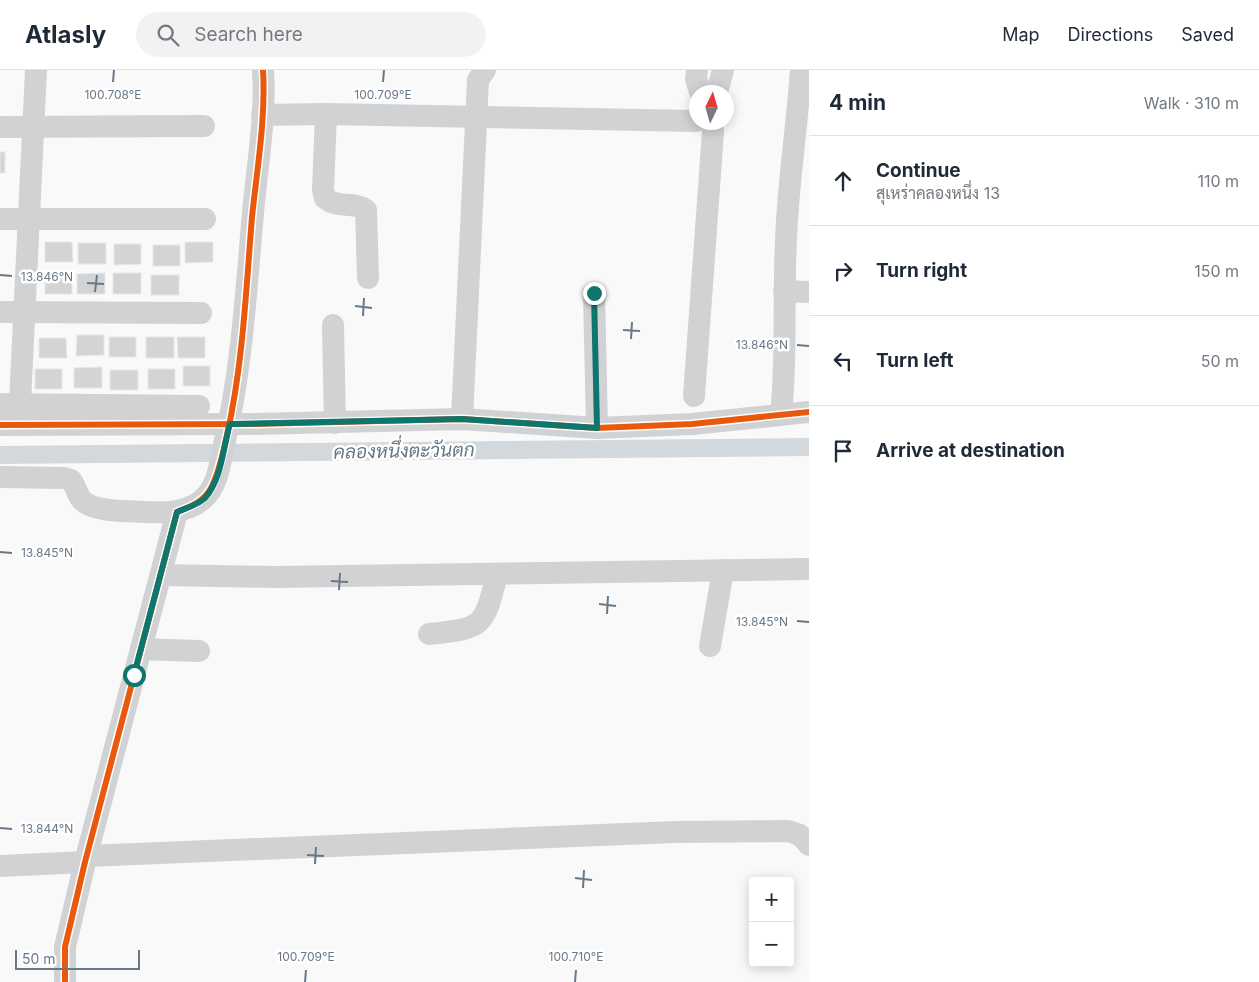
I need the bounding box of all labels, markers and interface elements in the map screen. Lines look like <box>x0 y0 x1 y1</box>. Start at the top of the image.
search box <box>136 12 486 57</box>
text: Atlasly <box>25 20 106 49</box>
icon: search <box>154 21 182 49</box>
text: Search here <box>194 23 303 46</box>
text: Map <box>1002 24 1040 45</box>
text: Directions <box>1068 24 1153 45</box>
text: Saved <box>1181 24 1234 45</box>
north arrow <box>689 85 734 130</box>
text: 100.708°E <box>84 87 142 102</box>
text: 100.709°E <box>354 87 412 102</box>
text: 4 min <box>829 90 886 115</box>
text: Walk · 310 m <box>1144 93 1239 113</box>
text: Continue <box>876 159 961 182</box>
icon: ahead <box>829 167 857 195</box>
text: 110 m <box>1197 171 1239 191</box>
text: สุเหร่าคลองหนึ่ง 13 <box>876 183 1000 203</box>
icon: right <box>829 257 857 285</box>
text: Turn right <box>876 259 967 282</box>
text: 150 m <box>1194 261 1239 281</box>
text: 13.846°N <box>21 269 73 284</box>
route end <box>583 282 606 305</box>
text: 13.846°N <box>736 337 788 352</box>
icon: left <box>829 347 857 375</box>
text: Turn left <box>876 349 954 372</box>
text: 50 m <box>1201 351 1239 371</box>
water label: คลองหนึ่งตะวันตก <box>333 432 475 464</box>
icon: arrive <box>829 437 857 465</box>
text: Arrive at destination <box>876 439 1065 462</box>
text: 13.845°N <box>21 545 73 560</box>
text: 13.845°N <box>736 614 788 629</box>
route start <box>123 664 146 687</box>
text: 13.844°N <box>21 821 73 836</box>
map controls <box>749 877 794 967</box>
button: + <box>749 877 794 922</box>
button: − <box>749 922 794 967</box>
scale bar <box>15 947 140 970</box>
text: 100.709°E <box>277 949 335 964</box>
text: 100.710°E <box>549 949 603 964</box>
text: 50 m <box>22 950 56 967</box>

